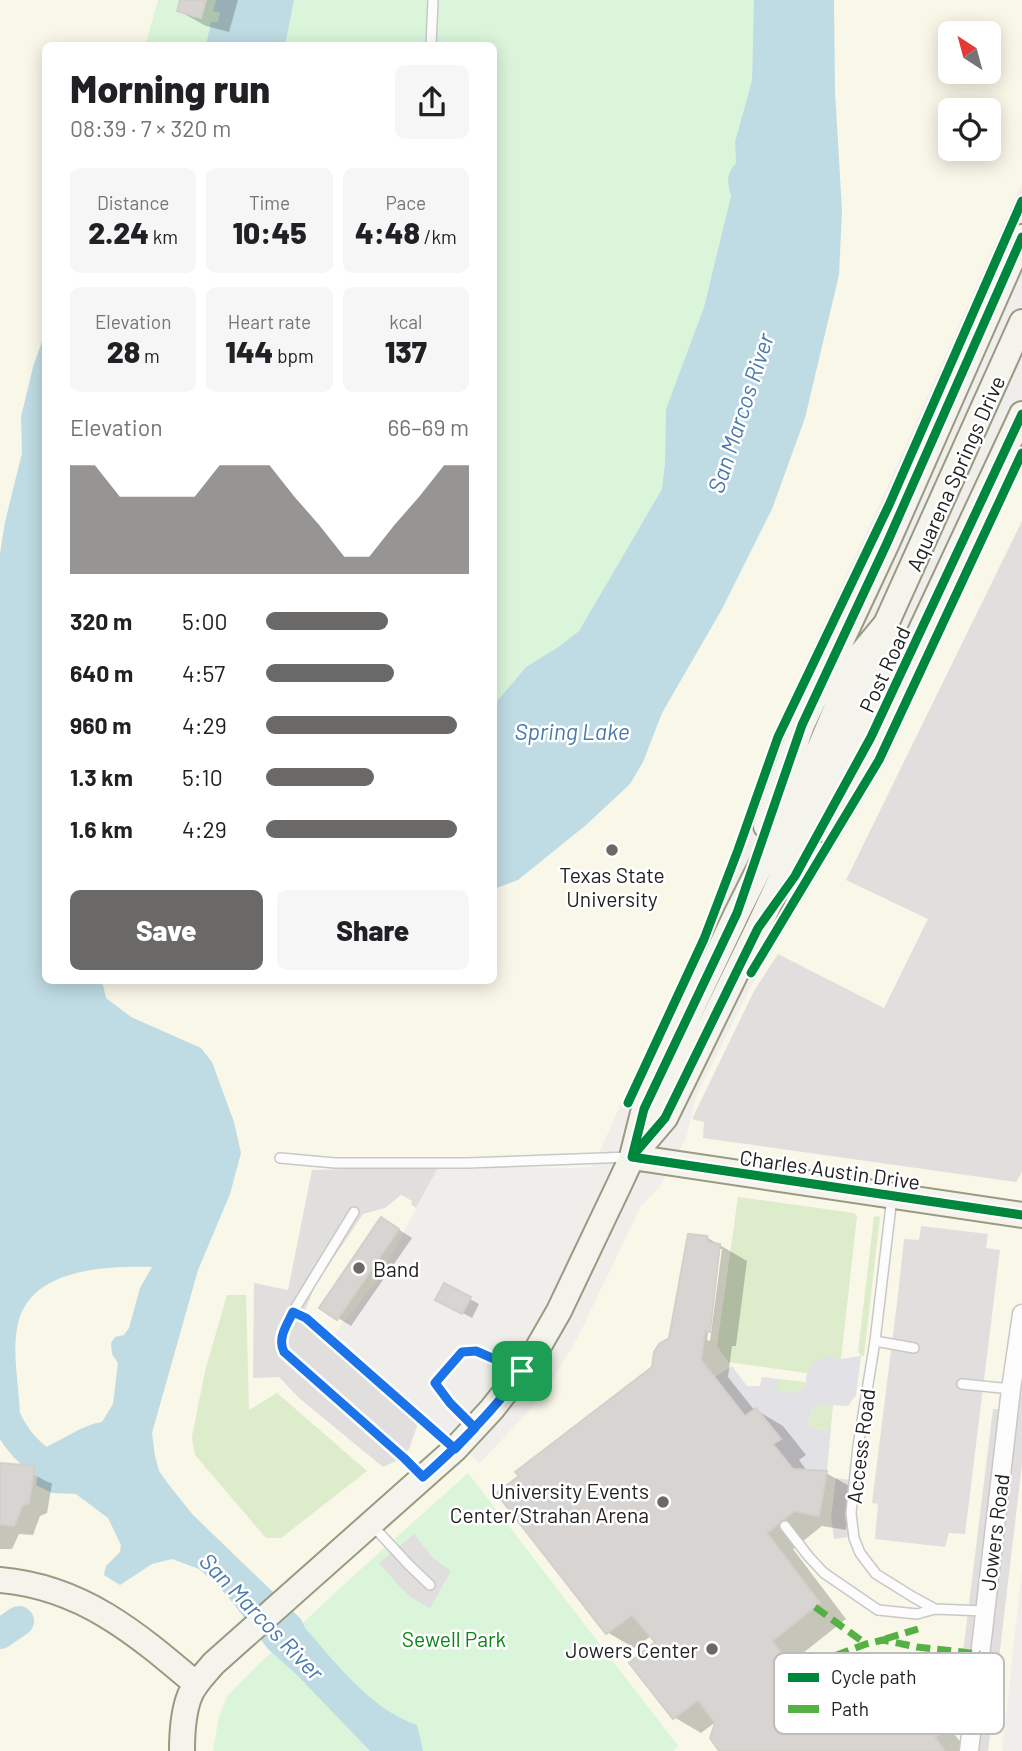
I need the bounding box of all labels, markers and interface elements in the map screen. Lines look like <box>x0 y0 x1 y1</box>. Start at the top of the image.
north arrow <box>938 21 1001 84</box>
map controls <box>938 21 1001 161</box>
text: Morning run <box>70 65 270 111</box>
button: share <box>395 65 469 139</box>
button: locate <box>938 98 1001 161</box>
text: 08:39 · 7 × 320 m <box>70 114 231 142</box>
text: Distance <box>97 191 169 214</box>
text: Time <box>249 191 290 214</box>
text: Pace <box>385 191 426 214</box>
text: 2.24 <box>88 214 149 250</box>
text: 10:45 <box>232 214 307 250</box>
text: 4:48 <box>355 214 420 250</box>
text: km <box>149 225 178 248</box>
text: /km <box>420 225 457 248</box>
text: Elevation <box>95 310 171 333</box>
text: Heart rate <box>228 310 311 333</box>
text: kcal <box>389 310 422 333</box>
water label: San Marcos River <box>701 329 779 496</box>
text: 28 <box>107 333 140 369</box>
text: 144 <box>225 333 273 369</box>
text: 137 <box>385 333 427 369</box>
text: m <box>140 344 160 367</box>
text: bpm <box>273 344 314 367</box>
street label: Aquarena Springs Drive <box>901 371 1009 575</box>
text: Elevation <box>70 413 163 441</box>
text: 66–69 m <box>388 413 469 441</box>
text: 320 m <box>70 607 132 635</box>
text: 5:00 <box>182 607 228 635</box>
street label: Post Road <box>853 622 915 716</box>
text: 640 m <box>70 659 133 687</box>
text: 4:57 <box>182 659 225 687</box>
text: 960 m <box>70 711 131 739</box>
text: 4:29 <box>182 711 227 739</box>
water label: Spring Lake <box>514 717 630 745</box>
text: 1.3 km <box>70 763 133 791</box>
text: 5:10 <box>182 763 223 791</box>
text: 1.6 km <box>70 815 133 843</box>
text: 4:29 <box>182 815 227 843</box>
marker: Texas State University <box>604 842 620 858</box>
place label: Texas State University <box>559 862 665 911</box>
button: Save <box>70 890 263 970</box>
button: Share <box>277 890 469 970</box>
street label: Charles Austin Drive <box>738 1144 922 1194</box>
place label: Band <box>373 1256 419 1281</box>
marker: Band <box>351 1260 367 1276</box>
pin <box>492 1341 552 1401</box>
icon: arrive <box>503 1352 541 1390</box>
street label: Access Road <box>841 1387 879 1505</box>
street label: Jowers Road <box>974 1472 1014 1592</box>
place label: University Events Center/Strahan Arena <box>450 1478 649 1527</box>
marker: University Events Center/Strahan Arena <box>655 1494 671 1510</box>
water label: San Marcos River <box>194 1546 330 1686</box>
park label: Sewell Park <box>402 1626 506 1651</box>
place label: Jowers Center <box>566 1637 698 1662</box>
marker: Jowers Center <box>704 1641 720 1657</box>
legend <box>774 1653 1004 1734</box>
text: Cycle path <box>831 1665 916 1688</box>
text: Path <box>831 1697 869 1720</box>

